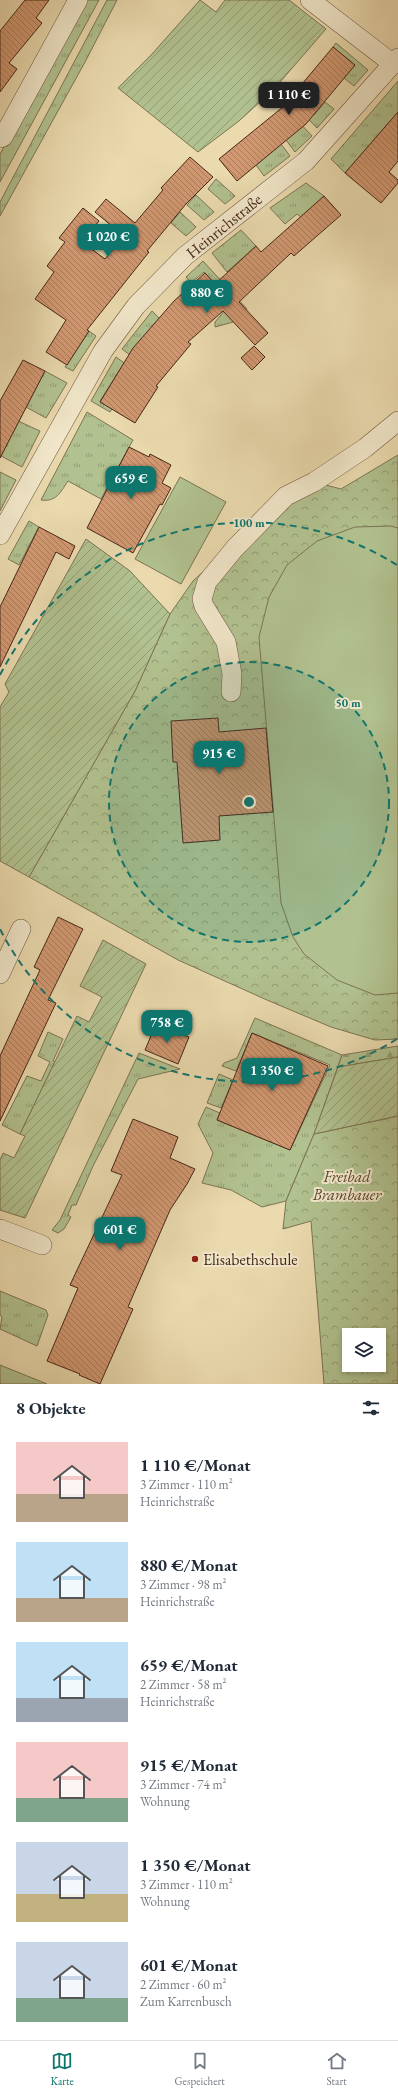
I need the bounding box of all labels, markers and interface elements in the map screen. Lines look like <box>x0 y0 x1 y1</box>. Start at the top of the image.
pin: 1 110 € <box>252 82 326 116</box>
text: 1 110 € <box>267 86 311 103</box>
street label: Heinrichstraße <box>182 189 266 263</box>
pin: 1 020 € <box>71 224 145 258</box>
text: 1 020 € <box>86 228 130 245</box>
pin: 880 € <box>179 280 235 314</box>
text: 880 € <box>190 284 224 301</box>
pin: 659 € <box>103 466 159 500</box>
text: 659 € <box>114 470 148 487</box>
text: 100 m <box>233 515 265 531</box>
text: 50 m <box>335 695 361 711</box>
pin: 915 € <box>191 741 247 775</box>
text: 915 € <box>202 745 236 762</box>
centre of rings <box>242 795 256 809</box>
pin: 758 € <box>139 1010 195 1044</box>
text: 758 € <box>150 1014 184 1031</box>
pin: 1 350 € <box>235 1058 309 1092</box>
text: 1 350 € <box>250 1062 294 1079</box>
park label: Freibad Brambauer <box>312 1166 382 1205</box>
pin: 601 € <box>92 1217 148 1251</box>
text: 601 € <box>103 1221 137 1238</box>
place label: Elisabethschule <box>203 1249 298 1270</box>
marker: Elisabethschule <box>190 1254 200 1264</box>
map controls <box>342 1328 386 1372</box>
button: layers <box>342 1328 386 1372</box>
text: 8 Objekte <box>16 1397 86 1419</box>
icon: filters <box>360 1397 382 1419</box>
text: 1 110 €/Monat <box>140 1454 251 1476</box>
icon: home <box>48 1458 96 1506</box>
text: 3 Zimmer · 110 m² <box>140 1476 233 1493</box>
text: Heinrichstraße <box>140 1493 215 1510</box>
text: 880 €/Monat <box>140 1554 238 1576</box>
icon: home <box>48 1558 96 1606</box>
text: 3 Zimmer · 98 m² <box>140 1576 226 1593</box>
text: Heinrichstraße <box>140 1593 215 1610</box>
text: 659 €/Monat <box>140 1654 238 1676</box>
icon: home <box>48 1658 96 1706</box>
text: 2 Zimmer · 58 m² <box>140 1676 226 1693</box>
text: Heinrichstraße <box>140 1693 215 1710</box>
text: 915 €/Monat <box>140 1754 238 1776</box>
icon: home <box>48 1758 96 1806</box>
text: 3 Zimmer · 74 m² <box>140 1776 226 1793</box>
text: Wohnung <box>140 1793 190 1810</box>
text: 1 350 €/Monat <box>140 1854 251 1876</box>
icon: home <box>48 1858 96 1906</box>
text: 3 Zimmer · 110 m² <box>140 1876 233 1893</box>
text: Wohnung <box>140 1893 190 1910</box>
text: 601 €/Monat <box>140 1954 238 1976</box>
icon: home <box>48 1958 96 2006</box>
text: 2 Zimmer · 60 m² <box>140 1976 226 1993</box>
text: Zum Karrenbusch <box>140 1993 232 2010</box>
tab: Karte <box>50 2050 74 2088</box>
tab: Gespeichert <box>175 2050 225 2088</box>
tab: Start <box>326 2050 348 2088</box>

